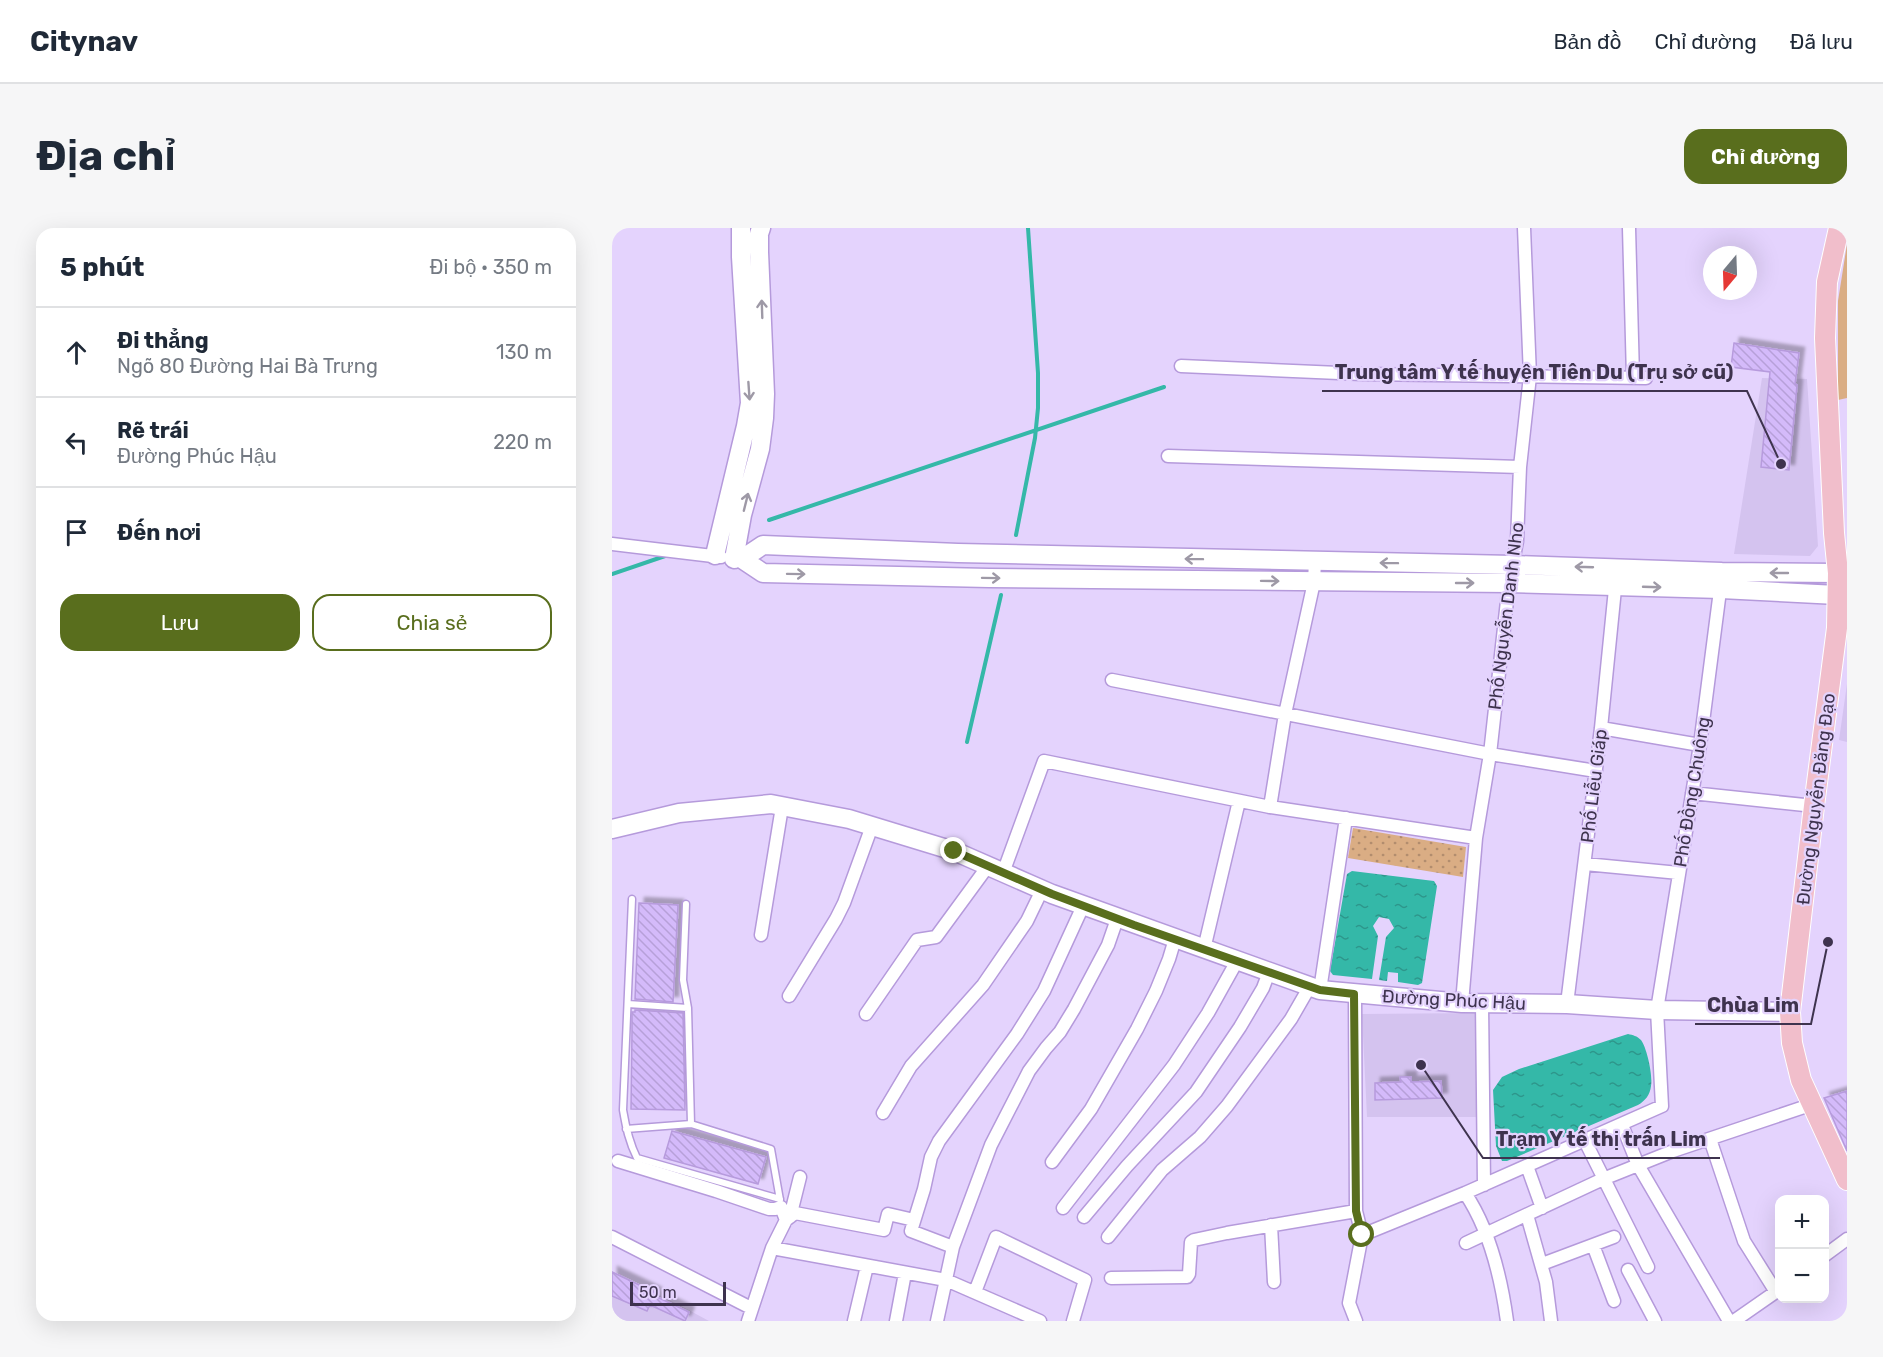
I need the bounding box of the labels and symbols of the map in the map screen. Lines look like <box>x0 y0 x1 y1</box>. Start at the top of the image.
north arrow <box>1703 246 1757 300</box>
one-way arrow <box>756 299 768 319</box>
callout: Trung tâm Y tế huyện Tiên Du (Trụ sở cũ) <box>1322 353 1747 391</box>
text: Trung tâm Y tế huyện Tiên Du (Trụ sở cũ) <box>1335 359 1733 384</box>
one-way arrow <box>743 381 754 401</box>
one-way arrow <box>740 492 752 511</box>
street label: Phố Nguyễn Danh Nho <box>1483 521 1528 711</box>
one-way arrow <box>1185 553 1205 564</box>
one-way arrow <box>1380 557 1400 568</box>
one-way arrow <box>1575 562 1595 573</box>
one-way arrow <box>1770 567 1790 579</box>
one-way arrow <box>786 568 806 579</box>
one-way arrow <box>981 573 1001 584</box>
one-way arrow <box>1260 575 1280 587</box>
one-way arrow <box>1455 577 1475 589</box>
one-way arrow <box>1641 581 1661 593</box>
street label: Đường Nguyễn Đăng Đạo <box>1791 692 1840 906</box>
street label: Phố Đồng Chuông <box>1668 715 1715 869</box>
street label: Phố Liễu Giáp <box>1575 728 1612 844</box>
route end <box>940 837 966 863</box>
street label: Đường Phúc Hậu <box>1382 985 1526 1015</box>
callout: Chùa Lim <box>1695 986 1811 1024</box>
text: Chùa Lim <box>1707 993 1799 1017</box>
callout: Trạm Y tế thị trấn Lim <box>1483 1120 1720 1158</box>
text: Trạm Y tế thị trấn Lim <box>1496 1126 1706 1151</box>
route start <box>1348 1221 1374 1247</box>
scale bar <box>630 1279 726 1306</box>

